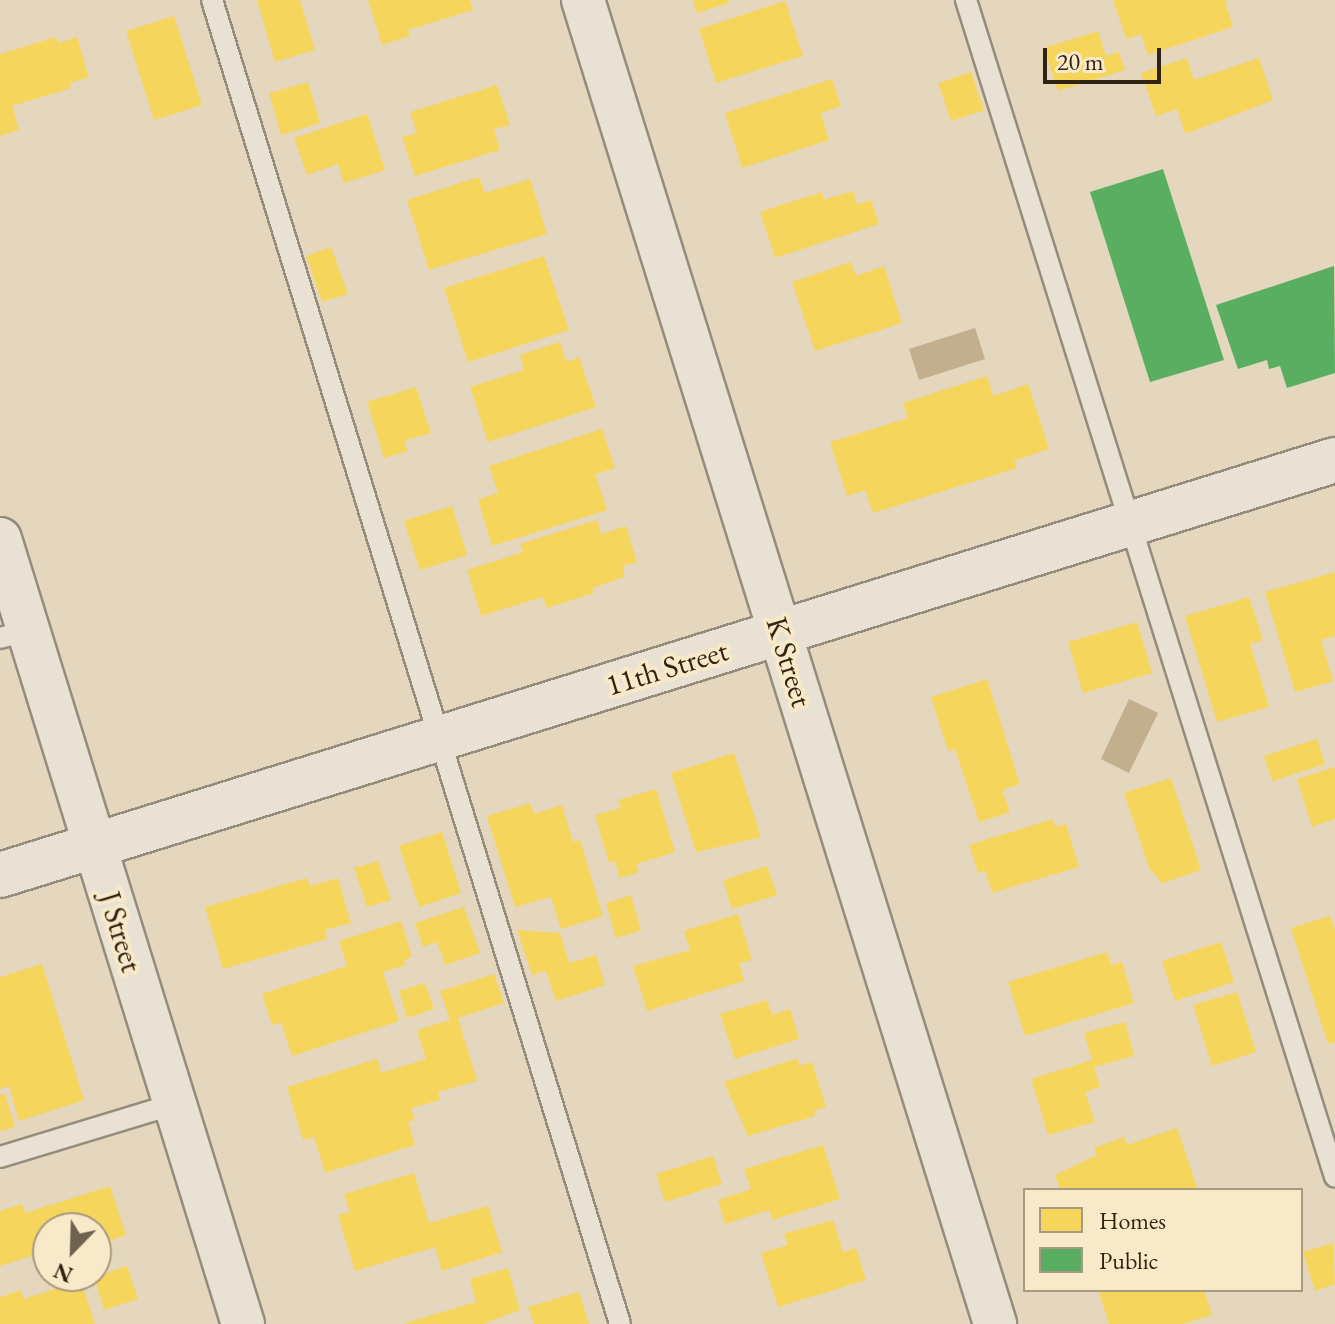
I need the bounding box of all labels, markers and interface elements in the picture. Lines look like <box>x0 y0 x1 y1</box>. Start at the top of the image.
scale bar <box>1047 32 1165 82</box>
text: 20 m <box>1057 46 1104 77</box>
street label: K Street <box>758 613 820 711</box>
street label: 11th Street <box>602 632 732 704</box>
street label: J Street <box>91 887 149 977</box>
legend <box>1023 1188 1303 1292</box>
text: Homes <box>1099 1205 1166 1236</box>
north arrow <box>32 1212 112 1292</box>
text: Public <box>1099 1245 1158 1276</box>
text: N <box>49 1256 77 1290</box>

